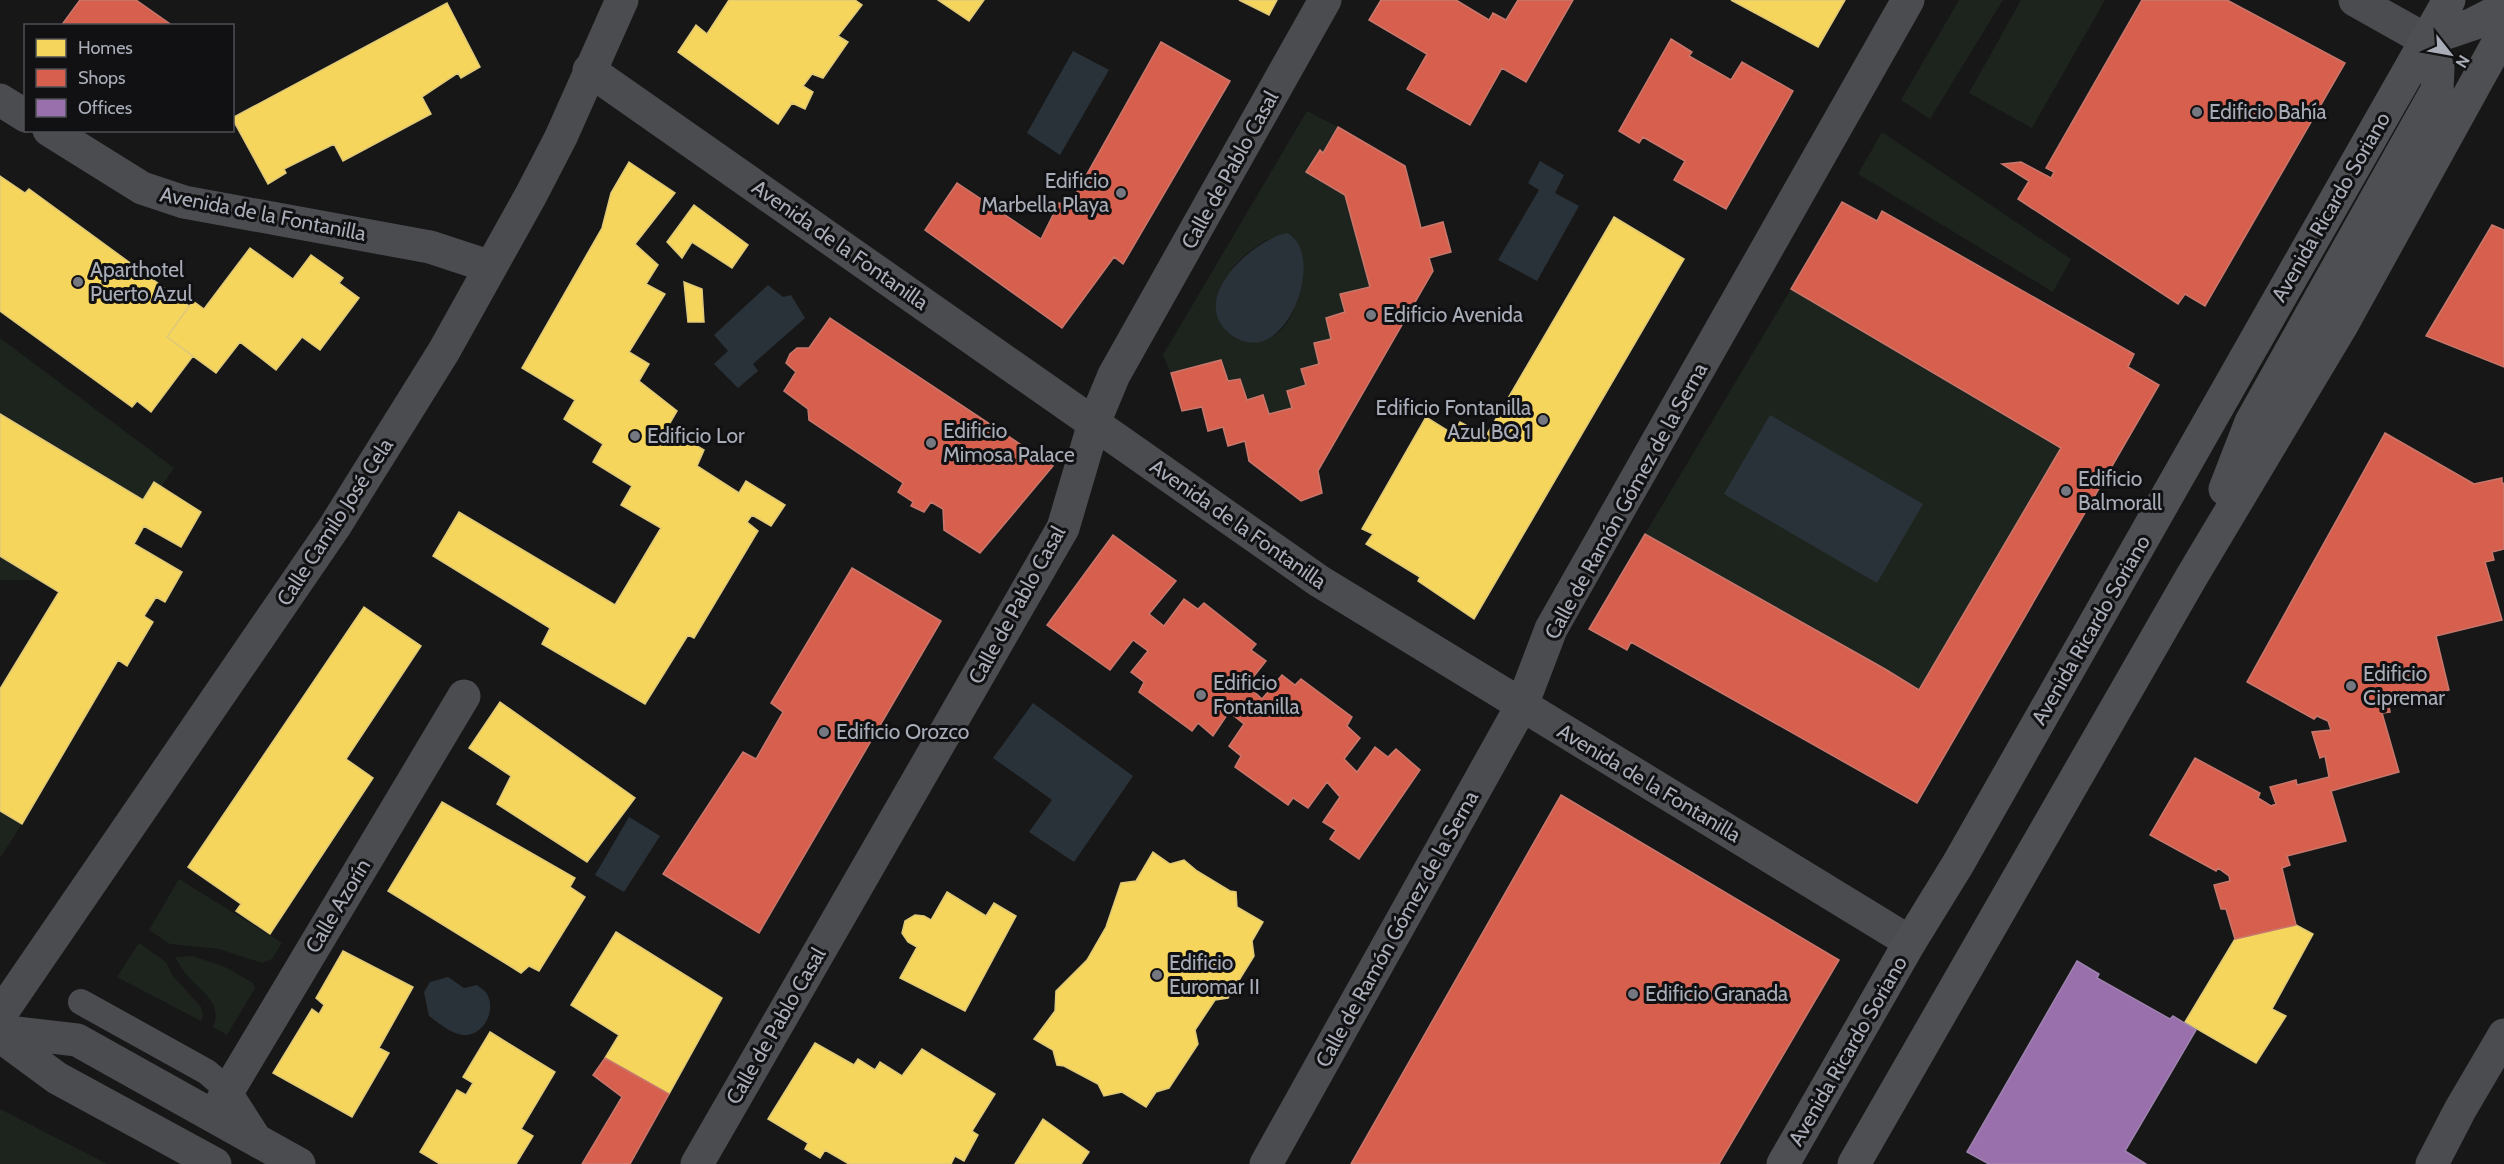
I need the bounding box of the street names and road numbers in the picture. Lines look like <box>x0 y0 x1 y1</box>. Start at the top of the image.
street label: Calle de Pablo Casal <box>1176 86 1283 253</box>
street label: Avenida Ricardo Soriano <box>2266 107 2395 306</box>
street label: Avenida de la Fontanilla <box>747 174 933 315</box>
street label: Avenida de la Fontanilla <box>158 181 368 246</box>
street label: Calle de Ramón Gómez de la Serna <box>1539 358 1712 643</box>
street label: Calle Camilo José Cela <box>271 433 398 610</box>
street label: Avenida de la Fontanilla <box>1145 453 1331 594</box>
street label: Calle de Pablo Casal <box>963 521 1070 688</box>
street label: Avenida Ricardo Soriano <box>2026 530 2155 729</box>
street label: Avenida de la Fontanilla <box>1553 718 1745 847</box>
street label: Calle de Ramón Gómez de la Serna <box>1310 786 1483 1071</box>
street label: Calle Azorín <box>300 854 375 957</box>
street label: Calle de Pablo Casal <box>721 943 831 1109</box>
street label: Avenida Ricardo Soriano <box>1783 951 1912 1150</box>

